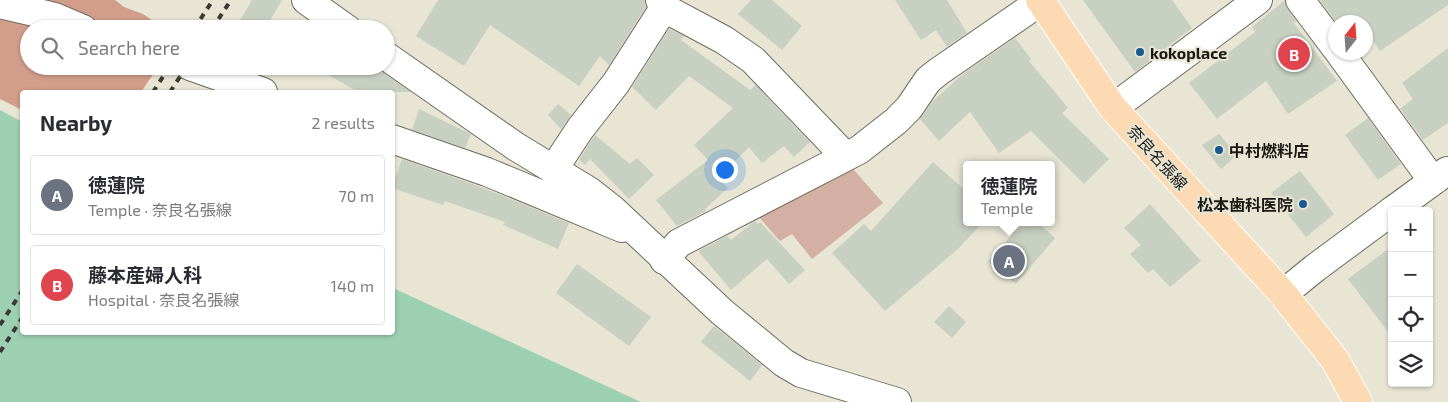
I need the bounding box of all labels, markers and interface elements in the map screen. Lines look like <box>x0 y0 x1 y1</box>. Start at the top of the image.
north arrow <box>1328 15 1373 60</box>
search box <box>20 20 395 75</box>
icon: search <box>38 34 66 62</box>
pin: B <box>1278 35 1310 73</box>
text: Search here <box>78 36 180 59</box>
place label: kokoplace <box>1150 43 1227 62</box>
marker: kokoplace <box>1134 46 1146 58</box>
text: Nearby <box>40 110 112 135</box>
text: 2 results <box>312 113 375 132</box>
street label: 奈良名張線 <box>1124 121 1192 193</box>
place label: 中村燃料店 <box>1229 141 1309 160</box>
marker: 中村燃料店 <box>1213 144 1225 156</box>
your location <box>712 157 738 183</box>
popup <box>963 161 1055 226</box>
text: 徳蓮院 <box>88 173 145 196</box>
text: 徳蓮院 <box>980 174 1038 197</box>
text: A <box>52 186 62 205</box>
text: 70 m <box>339 186 374 205</box>
place label: 松本歯科医院 <box>1197 195 1293 214</box>
text: Temple <box>980 198 1033 217</box>
marker: 松本歯科医院 <box>1297 198 1309 210</box>
text: Temple · 奈良名張線 <box>88 200 232 219</box>
map controls <box>1388 207 1433 387</box>
button: + <box>1388 207 1433 252</box>
pin: A <box>993 242 1025 280</box>
button: − <box>1388 252 1433 297</box>
text: 藤本産婦人科 <box>88 263 202 286</box>
text: B <box>52 276 62 295</box>
text: 140 m <box>331 276 374 295</box>
text: Hospital · 奈良名張線 <box>88 290 239 309</box>
button: locate <box>1388 297 1433 342</box>
button: layers <box>1388 342 1433 387</box>

